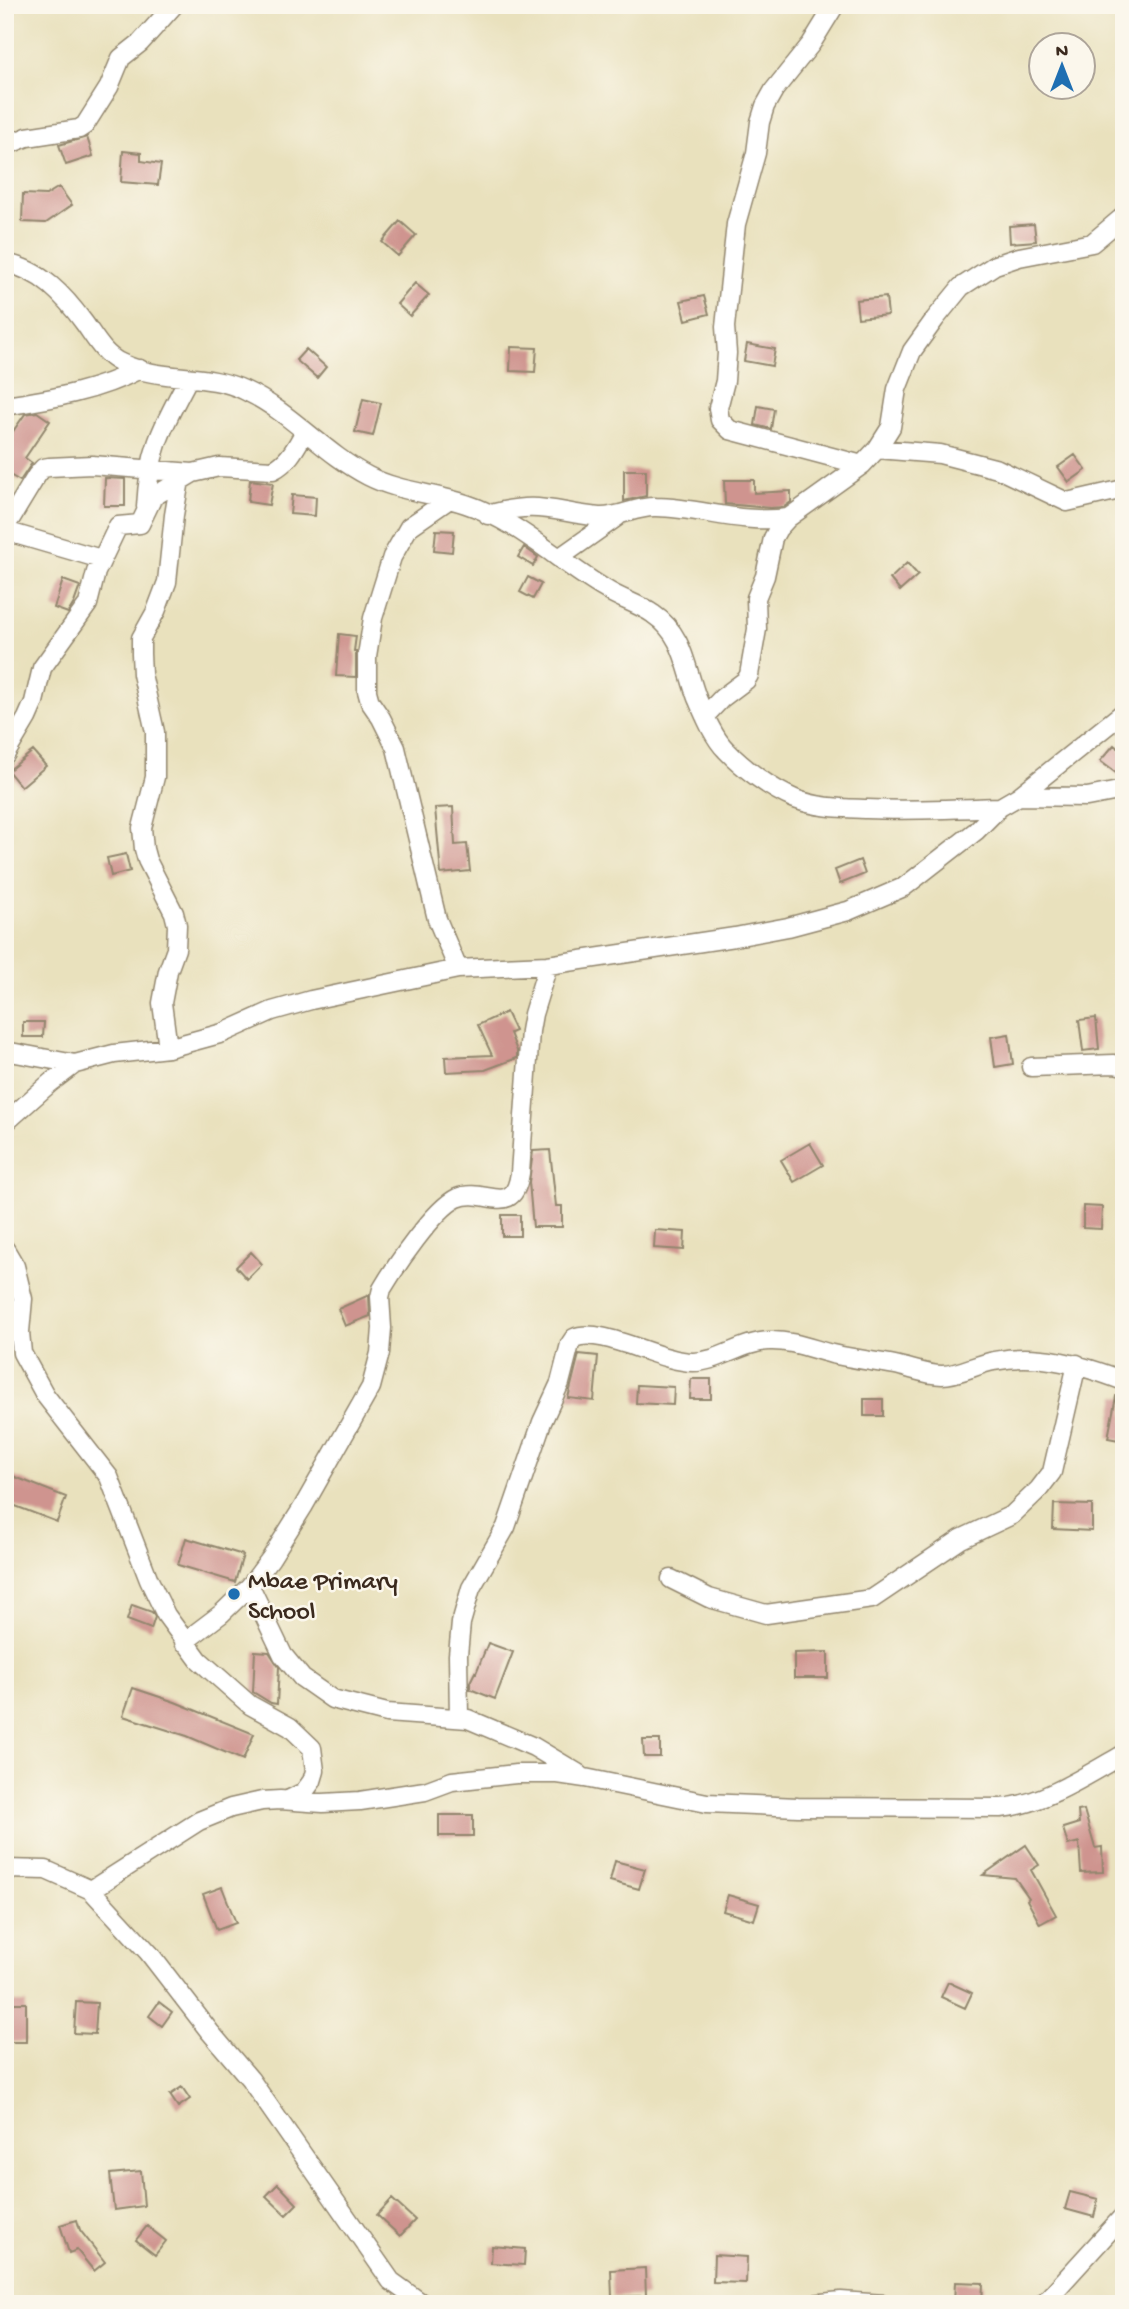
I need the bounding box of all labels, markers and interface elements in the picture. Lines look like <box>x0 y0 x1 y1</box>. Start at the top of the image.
north arrow <box>1028 32 1098 102</box>
text: N <box>1056 41 1068 64</box>
place label: Mbae Primary School <box>248 1568 398 1629</box>
marker: Mbae Primary School <box>226 1586 242 1602</box>

